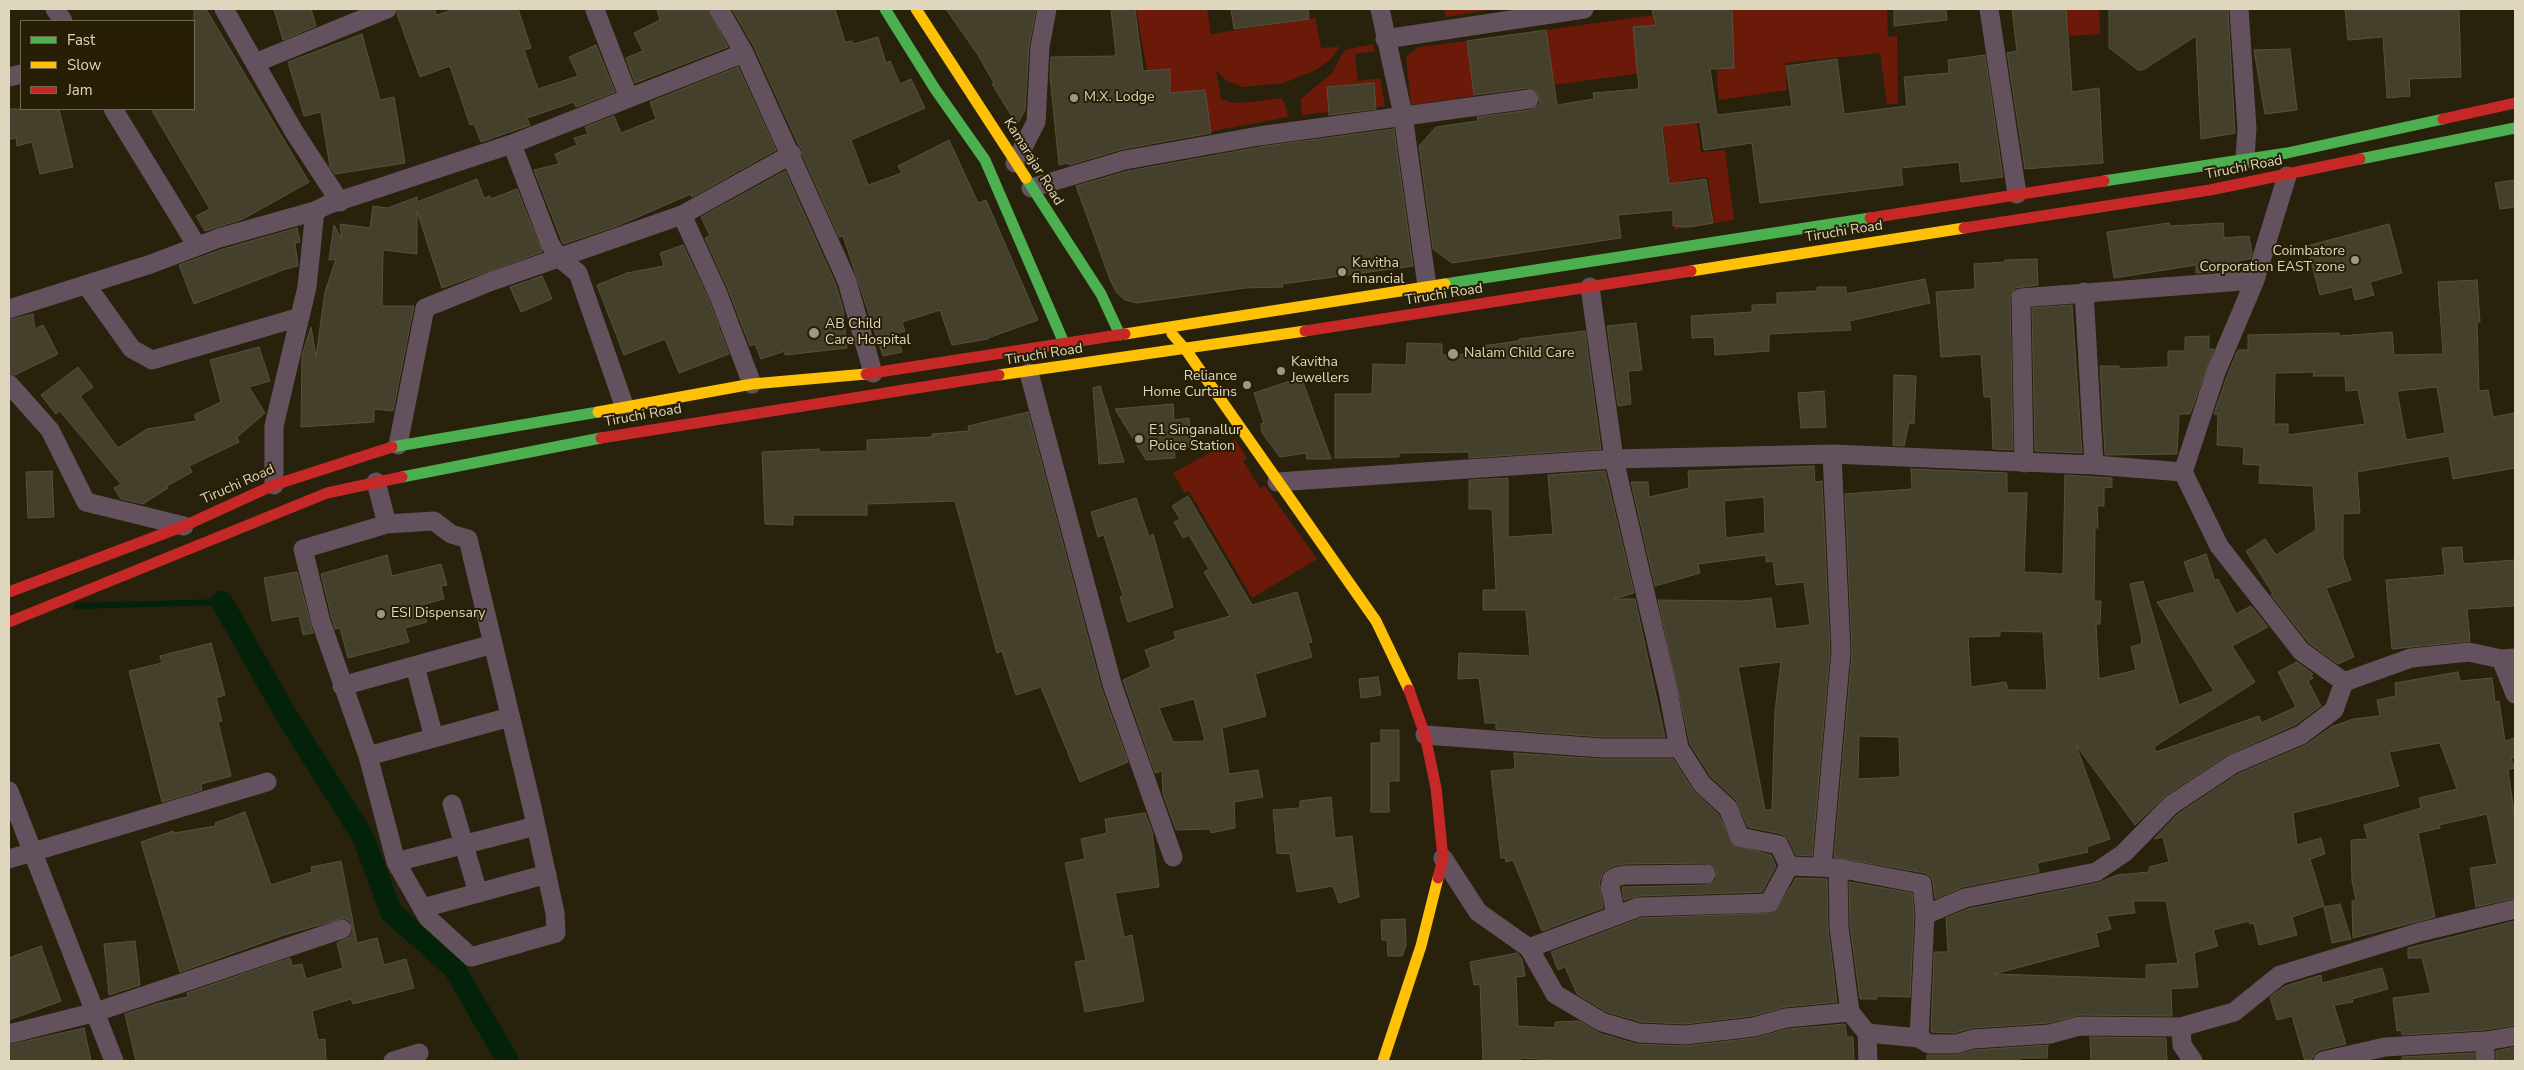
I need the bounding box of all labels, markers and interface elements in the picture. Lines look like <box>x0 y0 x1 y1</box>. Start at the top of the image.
legend <box>20 20 195 110</box>
text: Fast <box>67 30 95 50</box>
text: Slow <box>67 55 101 75</box>
text: Jam <box>67 80 93 100</box>
place label: M.X. Lodge <box>1084 90 1154 106</box>
marker: M.X. Lodge <box>1068 92 1080 104</box>
street label: Kamarajar Road <box>999 115 1067 209</box>
street label: Tiruchi Road <box>2204 152 2284 184</box>
street label: Tiruchi Road <box>1804 218 1884 246</box>
place label: Coimbatore Corporation EAST zone <box>2199 244 2345 276</box>
marker: Coimbatore Corporation EAST zone <box>2349 254 2361 266</box>
place label: Kavitha financial <box>1352 256 1404 288</box>
marker: Kavitha financial <box>1336 266 1348 278</box>
street label: Tiruchi Road <box>1404 281 1484 309</box>
place label: AB Child Care Hospital <box>825 317 911 350</box>
marker: AB Child Care Hospital <box>807 326 821 340</box>
street label: Tiruchi Road <box>1004 341 1084 369</box>
place label: Nalam Child Care <box>1464 346 1574 362</box>
marker: Nalam Child Care <box>1446 347 1460 361</box>
place label: Kavitha Jewellers <box>1291 355 1349 388</box>
marker: Kavitha Jewellers <box>1275 365 1287 377</box>
place label: Reliance Home Curtains <box>1143 369 1237 402</box>
marker: Reliance Home Curtains <box>1241 379 1253 391</box>
street label: Tiruchi Road <box>603 401 683 431</box>
place label: E1 Singanallur Police Station <box>1149 423 1241 456</box>
marker: E1 Singanallur Police Station <box>1133 433 1145 445</box>
street label: Tiruchi Road <box>199 461 277 509</box>
place label: ESI Dispensary <box>391 606 486 622</box>
marker: ESI Dispensary <box>375 608 387 620</box>

